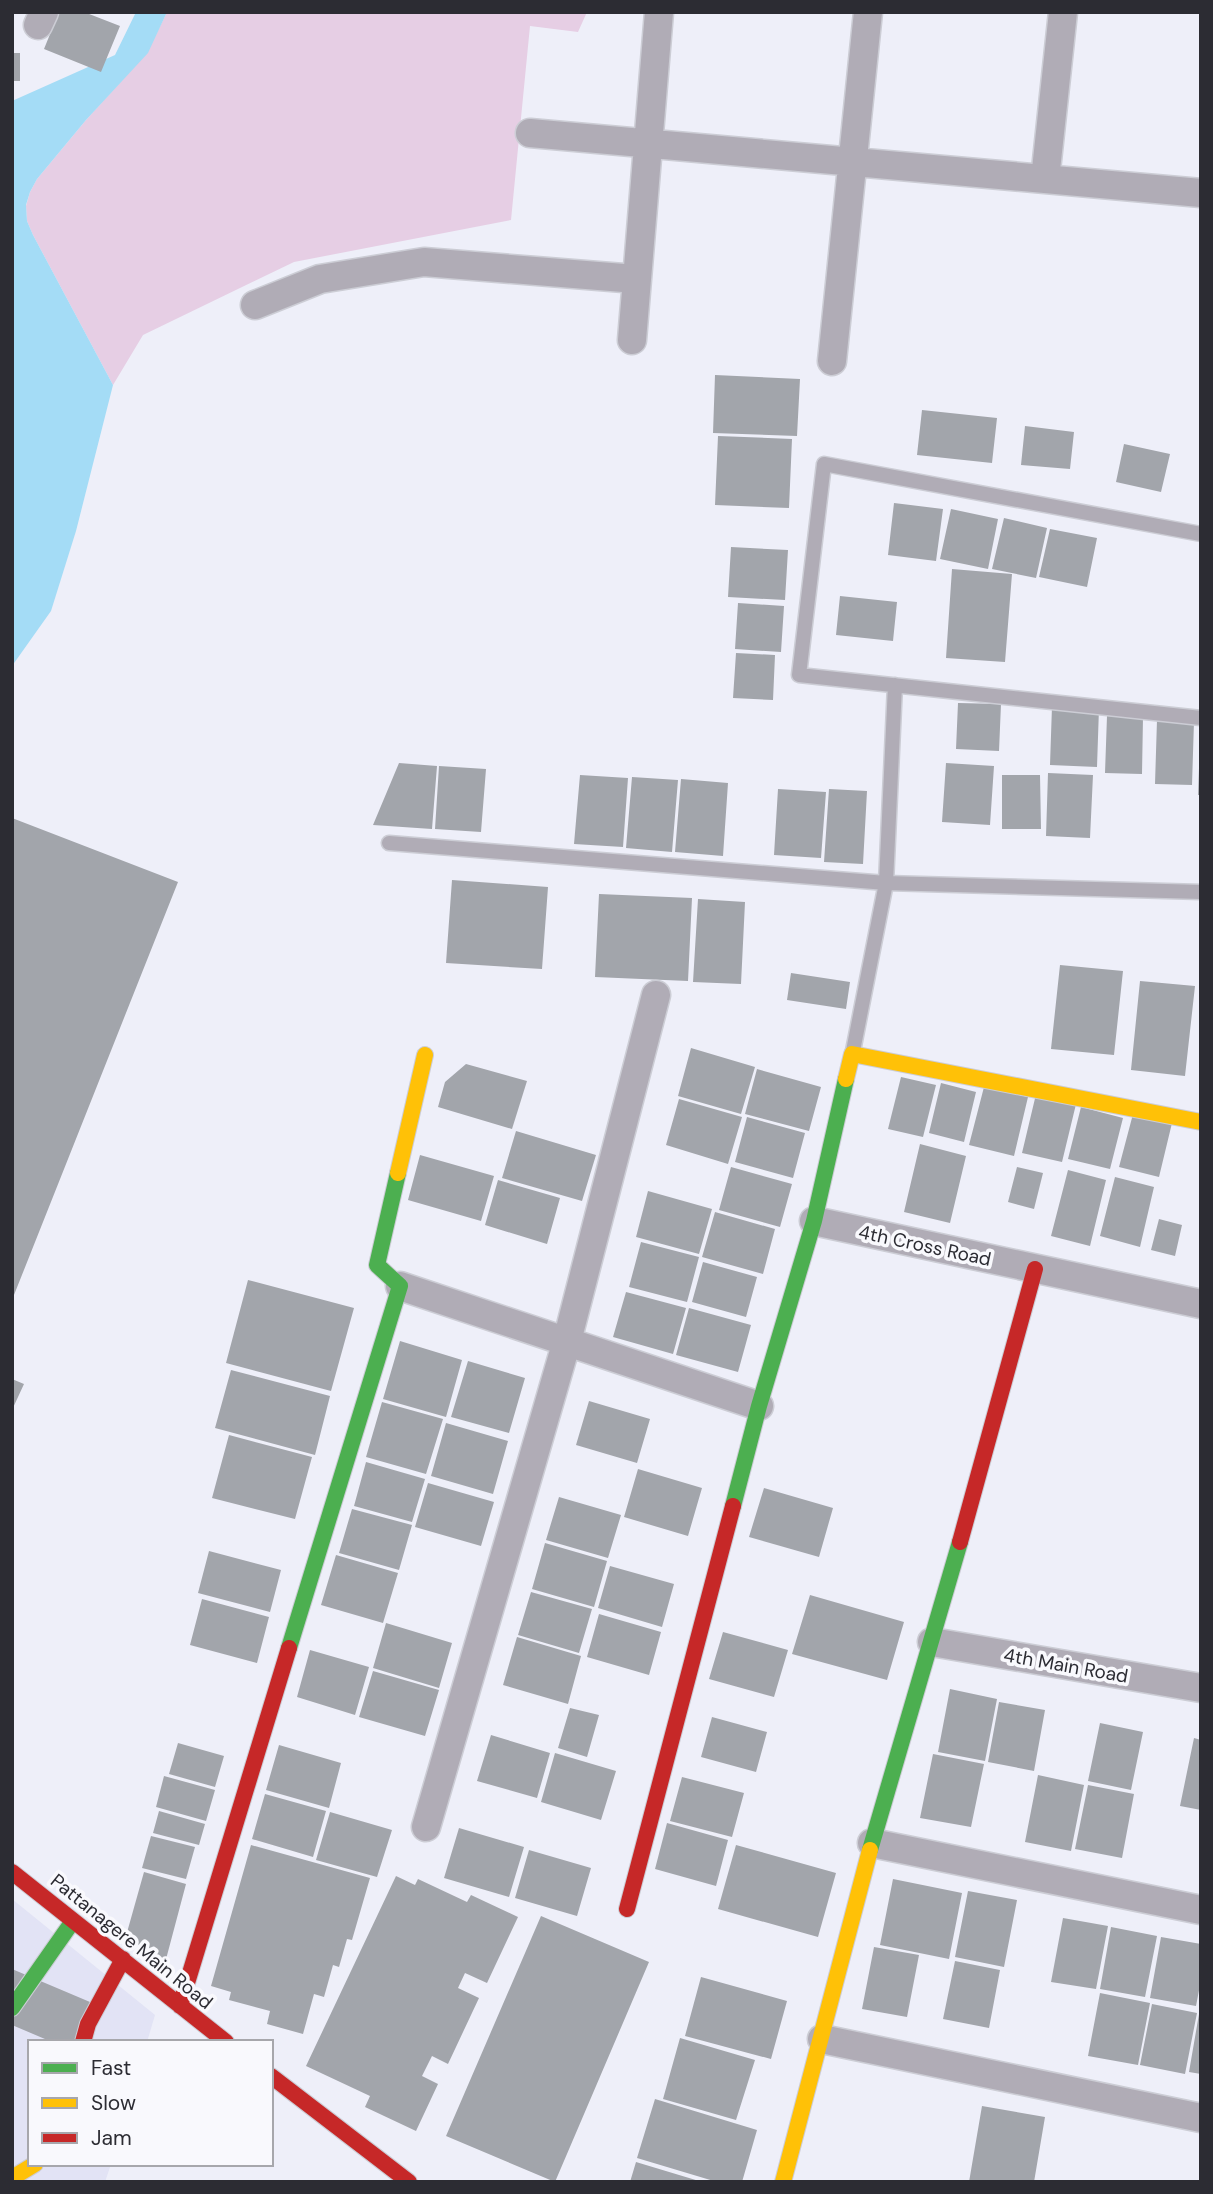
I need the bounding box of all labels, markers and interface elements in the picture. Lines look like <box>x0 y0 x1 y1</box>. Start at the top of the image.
street label: 4th Cross Road <box>856 1219 993 1272</box>
street label: 4th Main Road <box>1002 1642 1130 1689</box>
street label: Pattanagere Main Road <box>45 1868 218 2015</box>
legend <box>28 2040 273 2166</box>
text: Fast <box>91 2054 131 2082</box>
text: Slow <box>91 2089 136 2117</box>
text: Jam <box>91 2124 132 2152</box>

